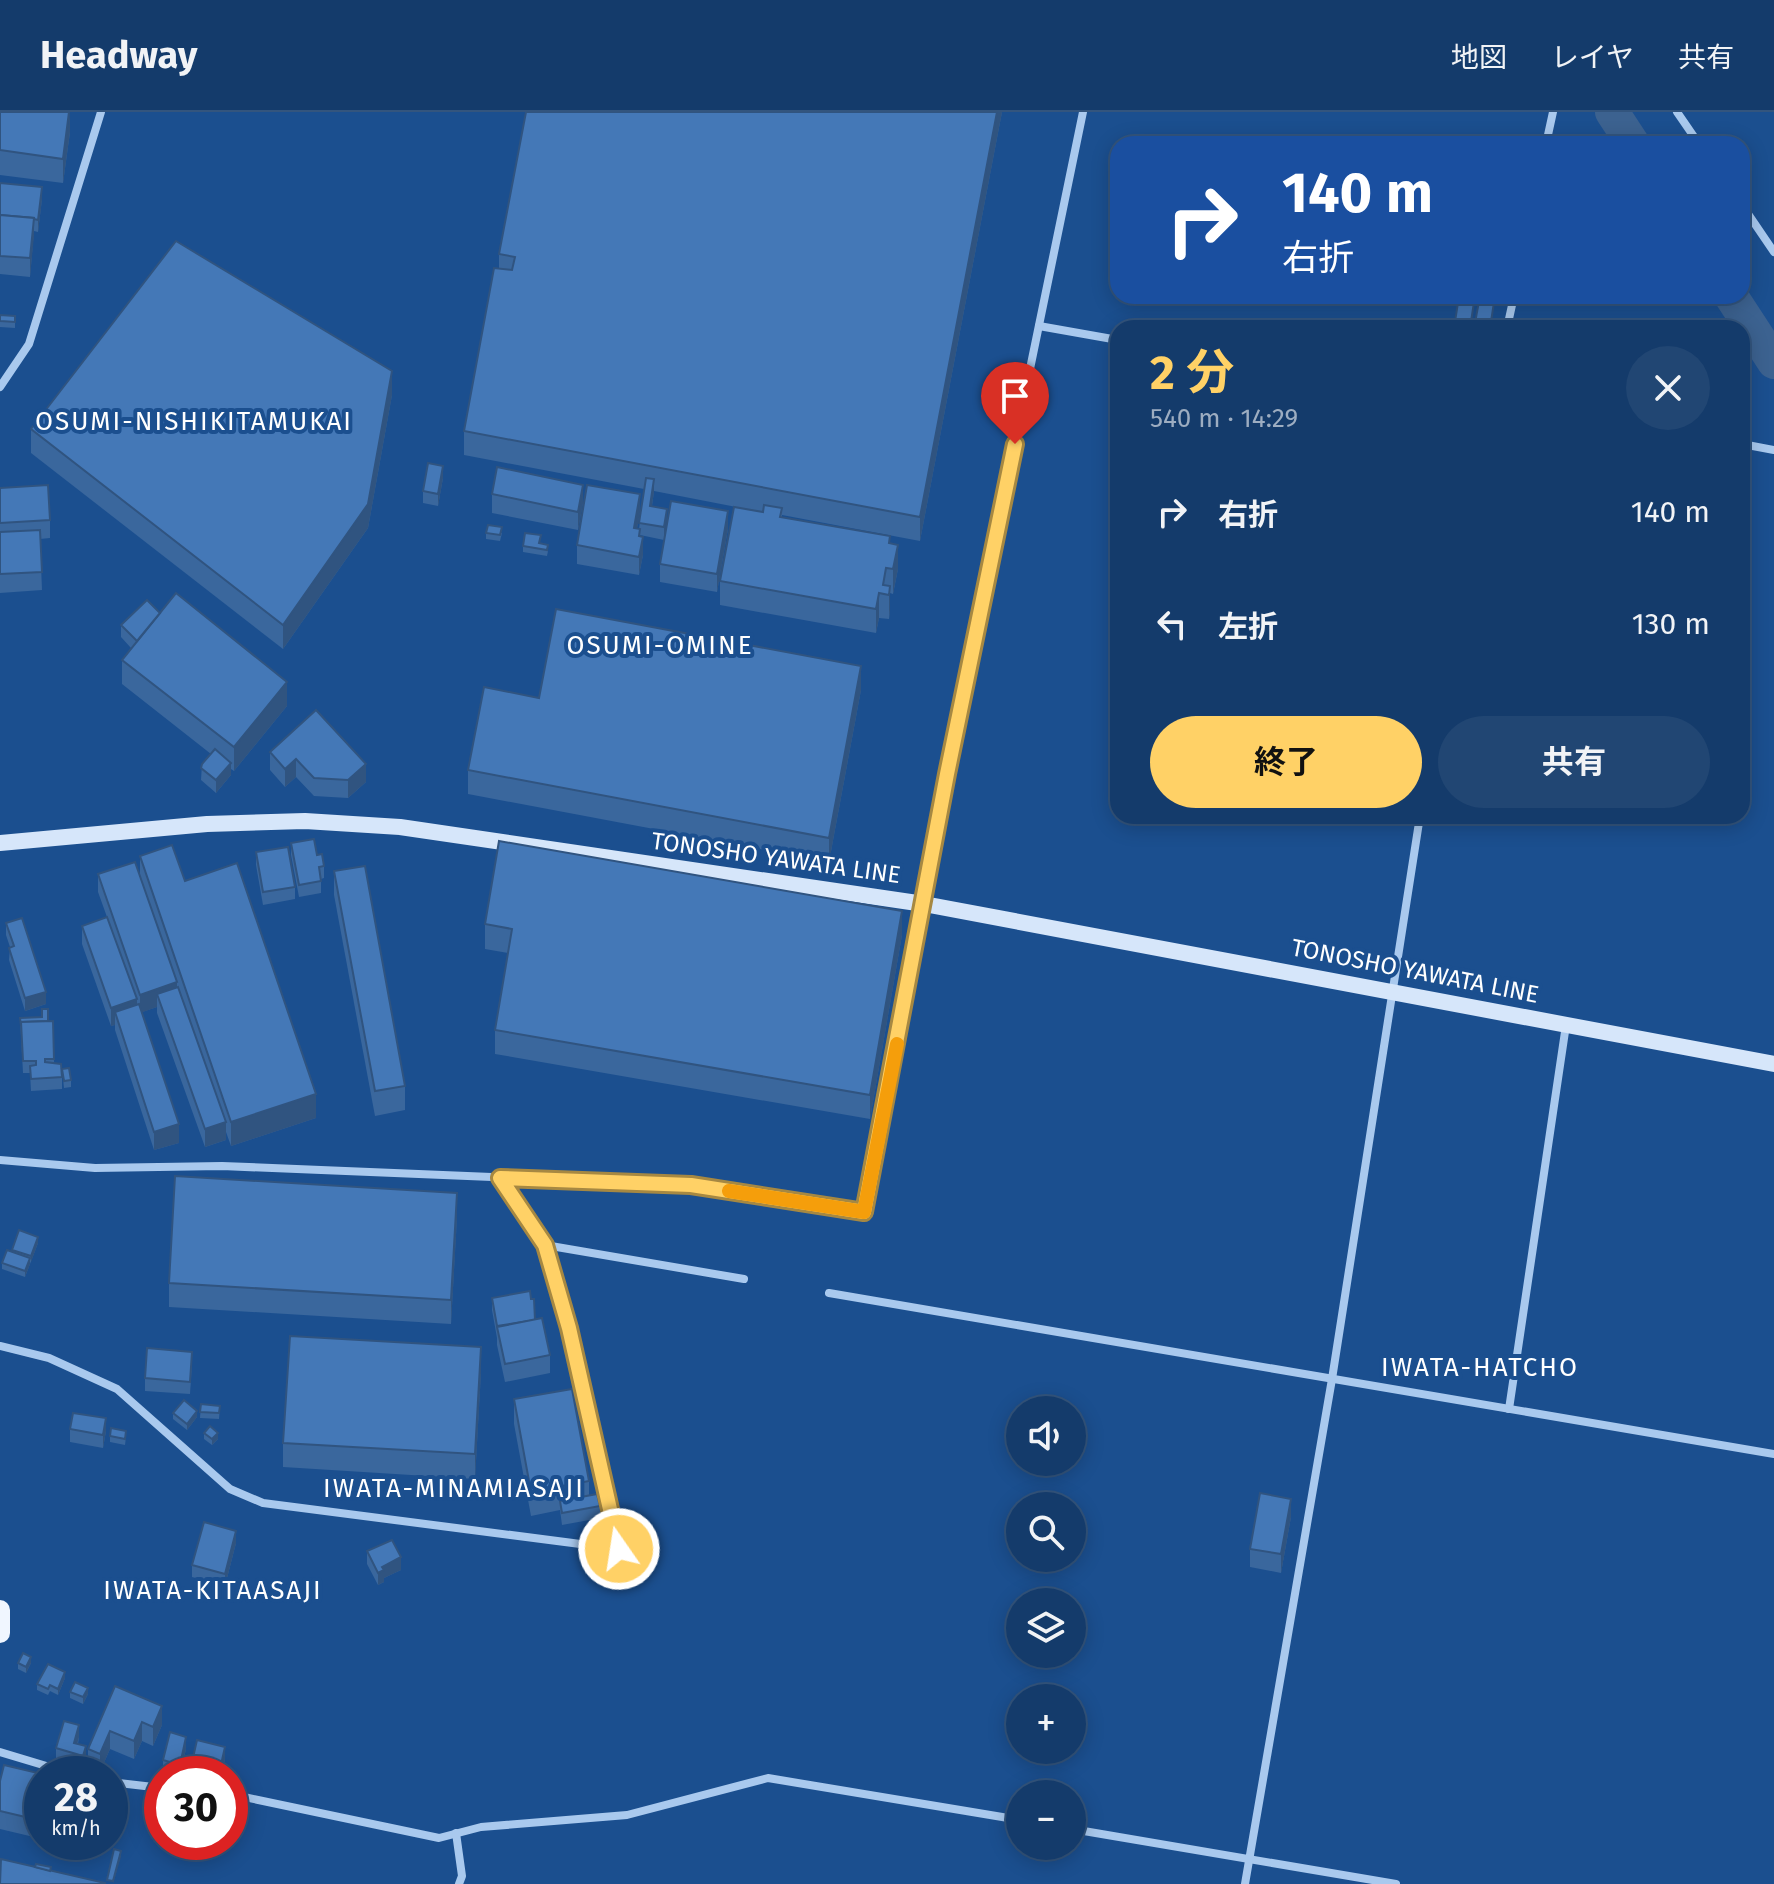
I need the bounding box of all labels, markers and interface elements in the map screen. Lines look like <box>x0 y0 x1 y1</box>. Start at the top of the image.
text: Headway <box>40 32 197 78</box>
text: 地図 <box>1451 41 1507 74</box>
text: レイヤ <box>1551 41 1634 74</box>
text: 共有 <box>1678 41 1734 74</box>
text: 140 m <box>1282 160 1433 227</box>
icon: right <box>1150 168 1254 272</box>
text: 右折 <box>1282 236 1354 280</box>
text: 2 分 <box>1150 344 1234 402</box>
button: close <box>1626 346 1710 430</box>
pin <box>981 362 1049 444</box>
icon: arrive <box>993 374 1037 418</box>
text: 540 m · 14:29 <box>1150 403 1298 434</box>
district label: OSUMI-NISHIKITAMUKAI <box>35 406 353 437</box>
icon: right <box>1150 490 1194 534</box>
text: 140 m <box>1631 494 1710 530</box>
text: 右折 <box>1218 497 1278 533</box>
icon: left <box>1150 602 1194 646</box>
text: 130 m <box>1632 606 1710 642</box>
text: 左折 <box>1218 609 1278 645</box>
district label: OSUMI-OMINE <box>566 630 754 661</box>
button: 終了 <box>1150 716 1422 808</box>
button: 共有 <box>1438 716 1710 808</box>
street label: TONOSHO YAWATA LINE <box>650 827 902 889</box>
street label: TONOSHO YAWATA LINE <box>1289 933 1541 1009</box>
district label: IWATA-HATCHO <box>1381 1352 1579 1383</box>
map controls <box>1006 1396 1086 1860</box>
button: sound <box>1006 1396 1086 1476</box>
district label: IWATA-MINAMIASAJI <box>323 1473 585 1504</box>
button: search <box>1006 1492 1086 1572</box>
position arrow <box>577 1507 661 1591</box>
district label: IWATA-KITAASAJI <box>103 1575 323 1606</box>
button: layers <box>1006 1588 1086 1668</box>
button: + <box>1006 1684 1086 1764</box>
speed limit sign: 30 <box>144 1756 248 1860</box>
text: 28 <box>54 1774 98 1822</box>
button: − <box>1006 1780 1086 1860</box>
text: km/h <box>51 1816 101 1840</box>

